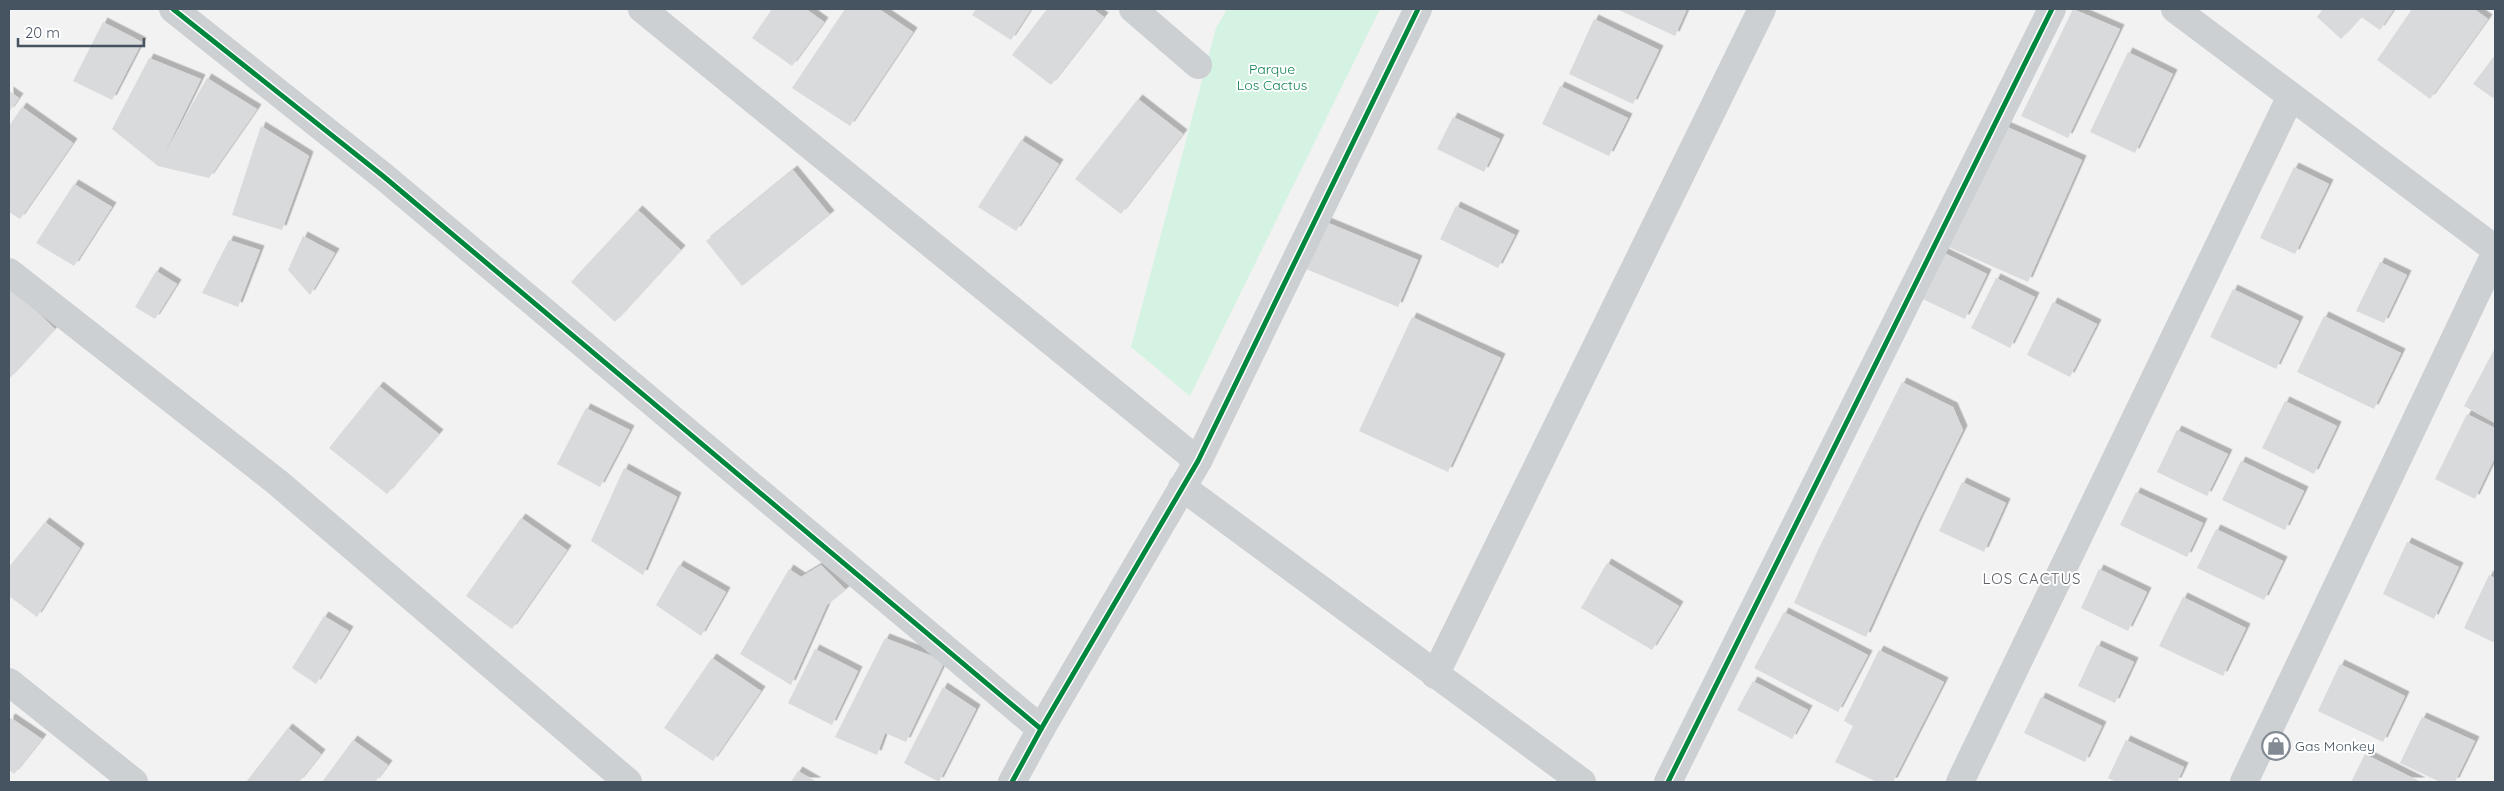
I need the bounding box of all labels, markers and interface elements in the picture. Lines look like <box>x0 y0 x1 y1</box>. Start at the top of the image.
scale bar <box>18 15 144 47</box>
text: 20 m <box>25 23 60 42</box>
park label: Parque Los Cactus <box>1237 60 1307 94</box>
district label: LOS CACTUS <box>1982 569 2082 588</box>
shop icon: Gas Monkey <box>2261 731 2291 761</box>
place label: Gas Monkey <box>2295 737 2375 755</box>

